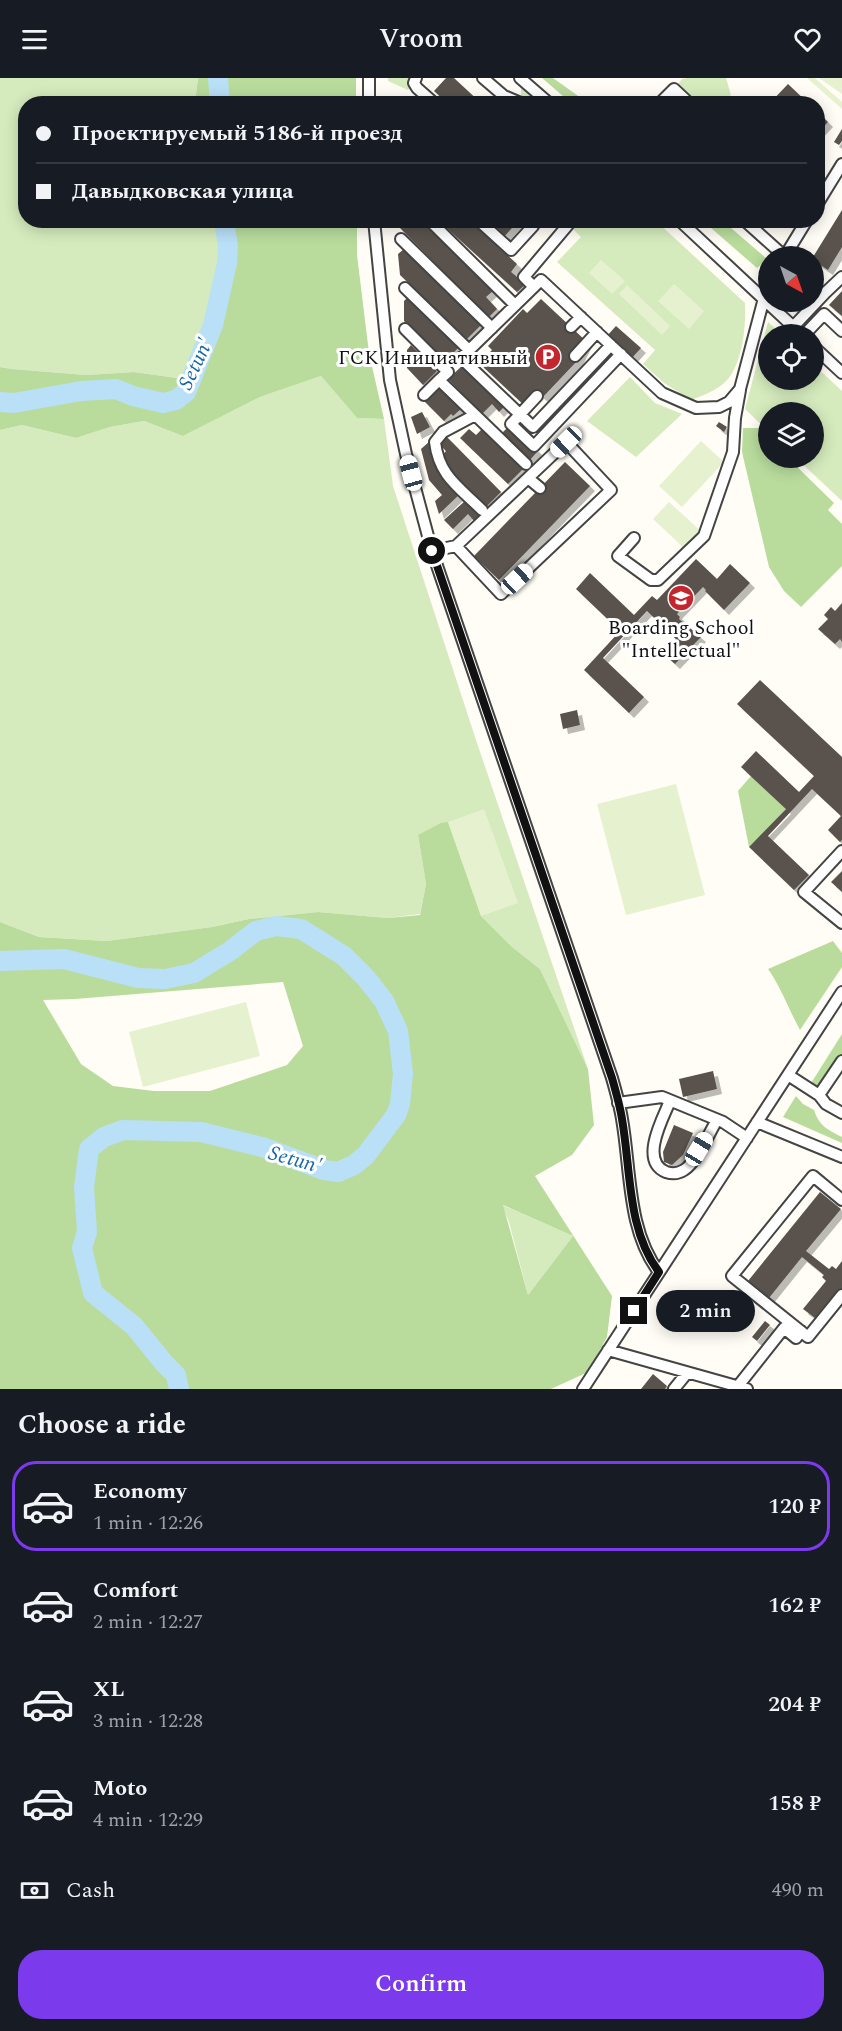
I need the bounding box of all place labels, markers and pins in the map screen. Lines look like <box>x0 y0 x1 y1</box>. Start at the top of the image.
parking icon: ГСК Инициативный <box>533 342 563 372</box>
place label: ГСК Инициативный <box>338 343 528 373</box>
school or university icon: Boarding School "Intellectual" <box>666 583 696 613</box>
place label: Boarding School "Intellectual" <box>608 613 754 666</box>

